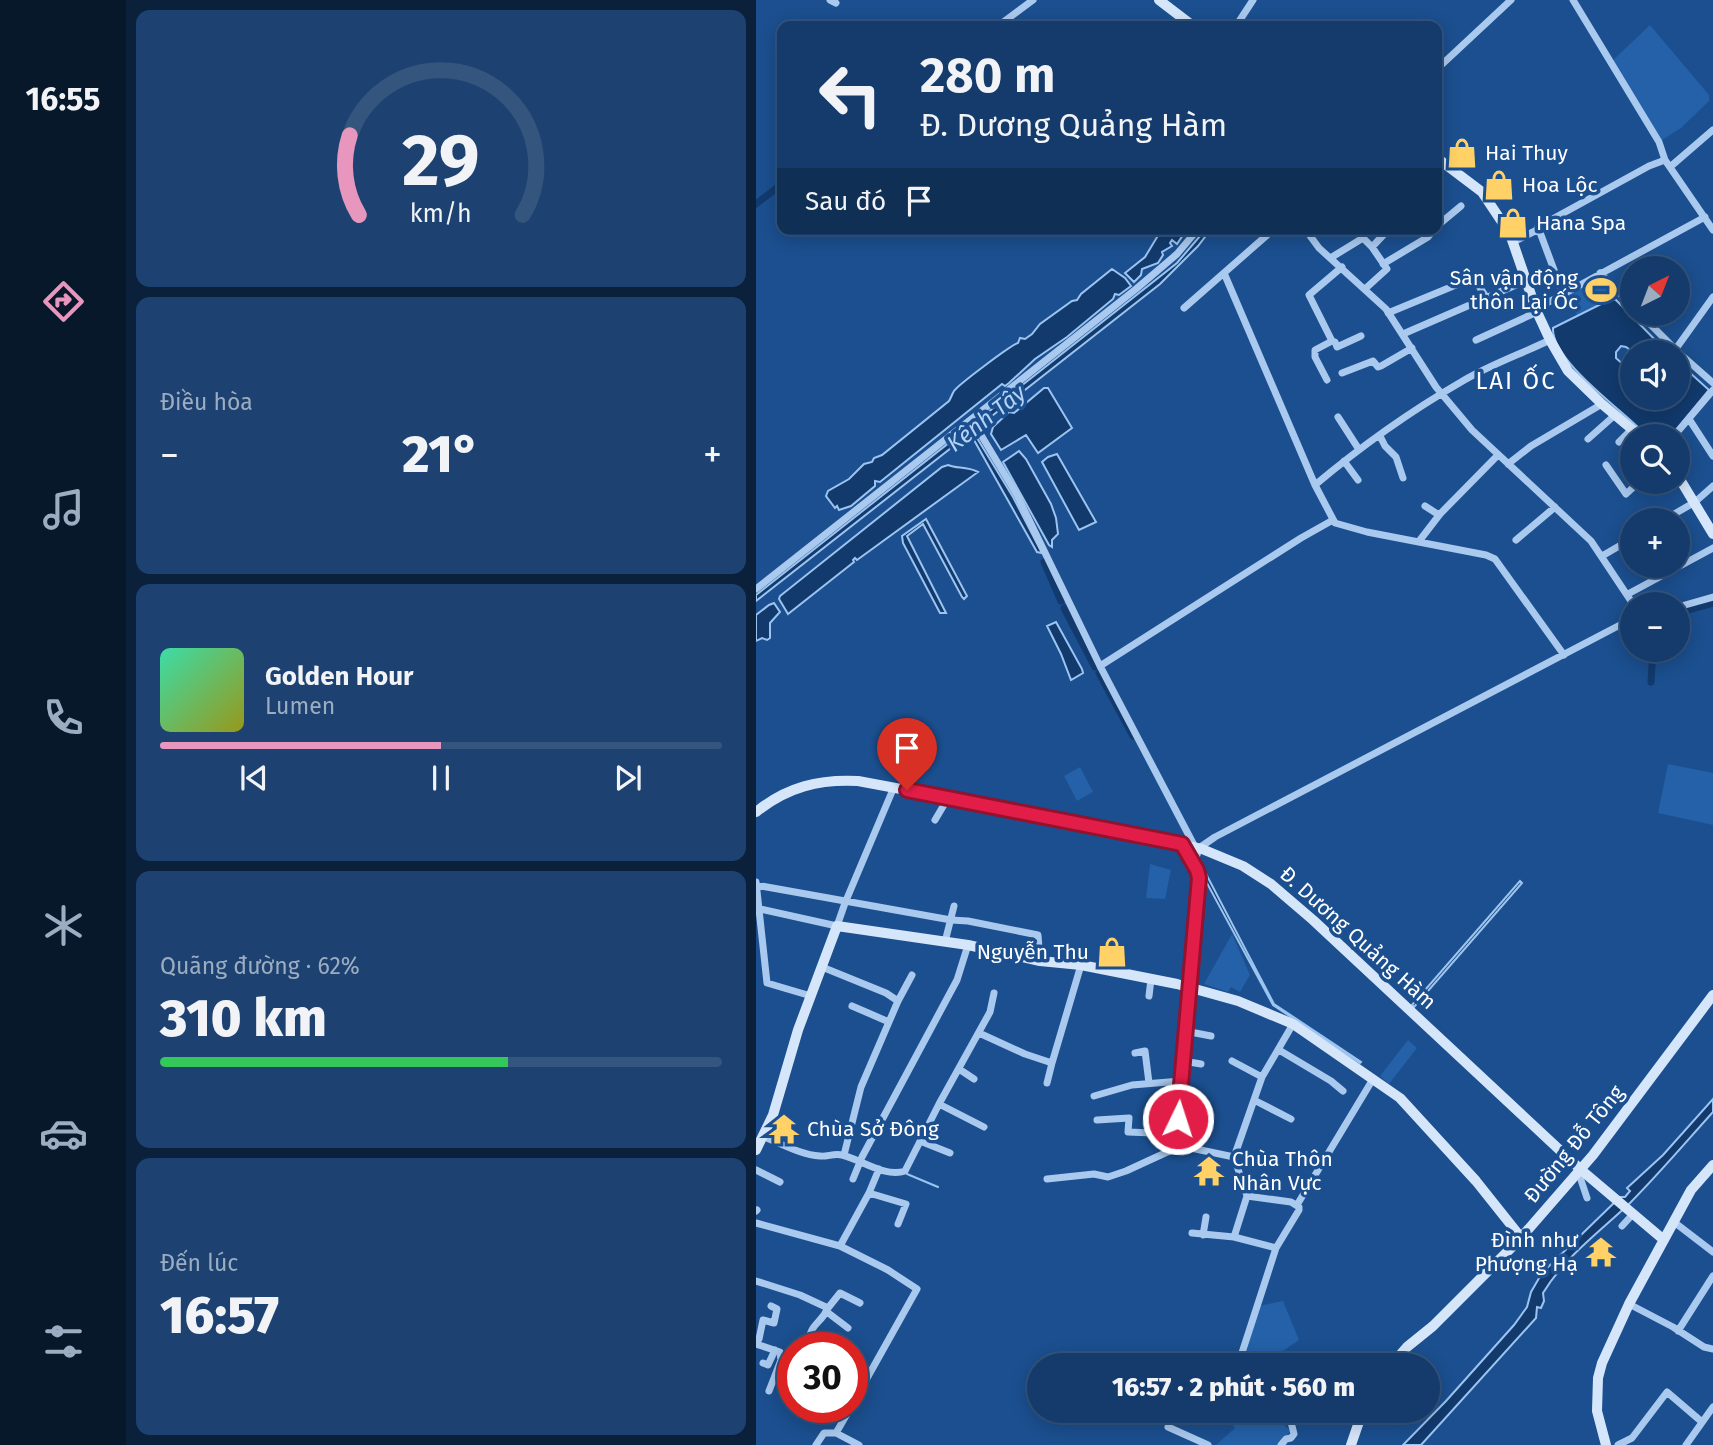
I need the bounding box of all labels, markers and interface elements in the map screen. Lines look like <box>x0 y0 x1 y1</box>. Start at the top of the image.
text: 280 m <box>920 46 1056 105</box>
icon: left <box>805 49 896 140</box>
text: 16:55 <box>26 80 100 118</box>
text: Đ. Dương Quảng Hàm <box>920 106 1227 144</box>
text: 29 <box>402 117 480 204</box>
shop icon: Hai Thuy <box>1445 136 1479 170</box>
place label: Hai Thuy <box>1485 140 1569 166</box>
shop icon: Hoa Lộc <box>1482 168 1516 202</box>
place label: Hoa Lộc <box>1522 172 1598 198</box>
icon: arrive <box>900 182 938 220</box>
text: Sau đó <box>805 186 886 217</box>
text: km/h <box>410 198 472 228</box>
shop icon: Hana Spa <box>1496 206 1530 240</box>
place label: Hana Spa <box>1536 210 1626 236</box>
north arrow <box>1620 256 1690 326</box>
map controls <box>1620 256 1690 662</box>
place label: Sân vận động thôn Lại Ốc <box>1450 265 1578 315</box>
sports icon: Sân vận động thôn Lại Ốc <box>1584 273 1618 307</box>
icon: directions <box>39 277 88 326</box>
button: sound <box>1620 340 1690 410</box>
district label: LAI ỐC <box>1475 363 1557 395</box>
water label: Kênh Tây <box>941 378 1032 457</box>
text: Điều hòa <box>160 388 253 416</box>
text: 21° <box>402 423 480 486</box>
button: search <box>1620 424 1690 494</box>
text: − <box>160 432 179 478</box>
text: + <box>703 432 722 478</box>
icon: music <box>39 485 88 534</box>
button: + <box>1620 508 1690 578</box>
button: − <box>1620 592 1690 662</box>
text: Golden Hour <box>265 661 413 692</box>
text: Lumen <box>265 692 335 720</box>
icon: phone <box>39 693 88 742</box>
pin <box>877 718 937 790</box>
icon: arrive <box>888 729 926 767</box>
icon: previous <box>235 759 273 797</box>
icon: pause <box>422 759 460 797</box>
icon: next <box>609 759 647 797</box>
street label: Đ. Dương Quảng Hàm <box>1274 861 1442 1015</box>
icon: climate <box>39 901 88 950</box>
shop icon: Nguyễn Thu <box>1095 935 1129 969</box>
place label: Nguyễn Thu <box>977 939 1089 965</box>
text: Quãng đường · 62% <box>160 952 360 980</box>
text: 310 km <box>160 987 327 1050</box>
street label: Đường Đỗ Tông <box>1519 1080 1629 1208</box>
position arrow <box>1141 1082 1215 1156</box>
icon: car <box>39 1109 88 1158</box>
temple icon: Chùa Sở Đông <box>767 1112 801 1146</box>
place label: Chùa Sở Đông <box>807 1116 939 1142</box>
place label: Chùa Thôn Nhân Vực <box>1232 1146 1333 1196</box>
temple icon: Chùa Thôn Nhân Vực <box>1192 1154 1226 1188</box>
place label: Đình như Phượng Hạ <box>1475 1227 1578 1277</box>
temple icon: Đình như Phượng Hạ <box>1584 1235 1618 1269</box>
text: Đến lúc <box>160 1249 238 1277</box>
text: 16:57 <box>160 1284 279 1347</box>
icon: filters <box>39 1317 88 1366</box>
speed limit sign: 30 <box>777 1332 868 1423</box>
text: 16:57 · 2 phút · 560 m <box>1112 1372 1355 1403</box>

